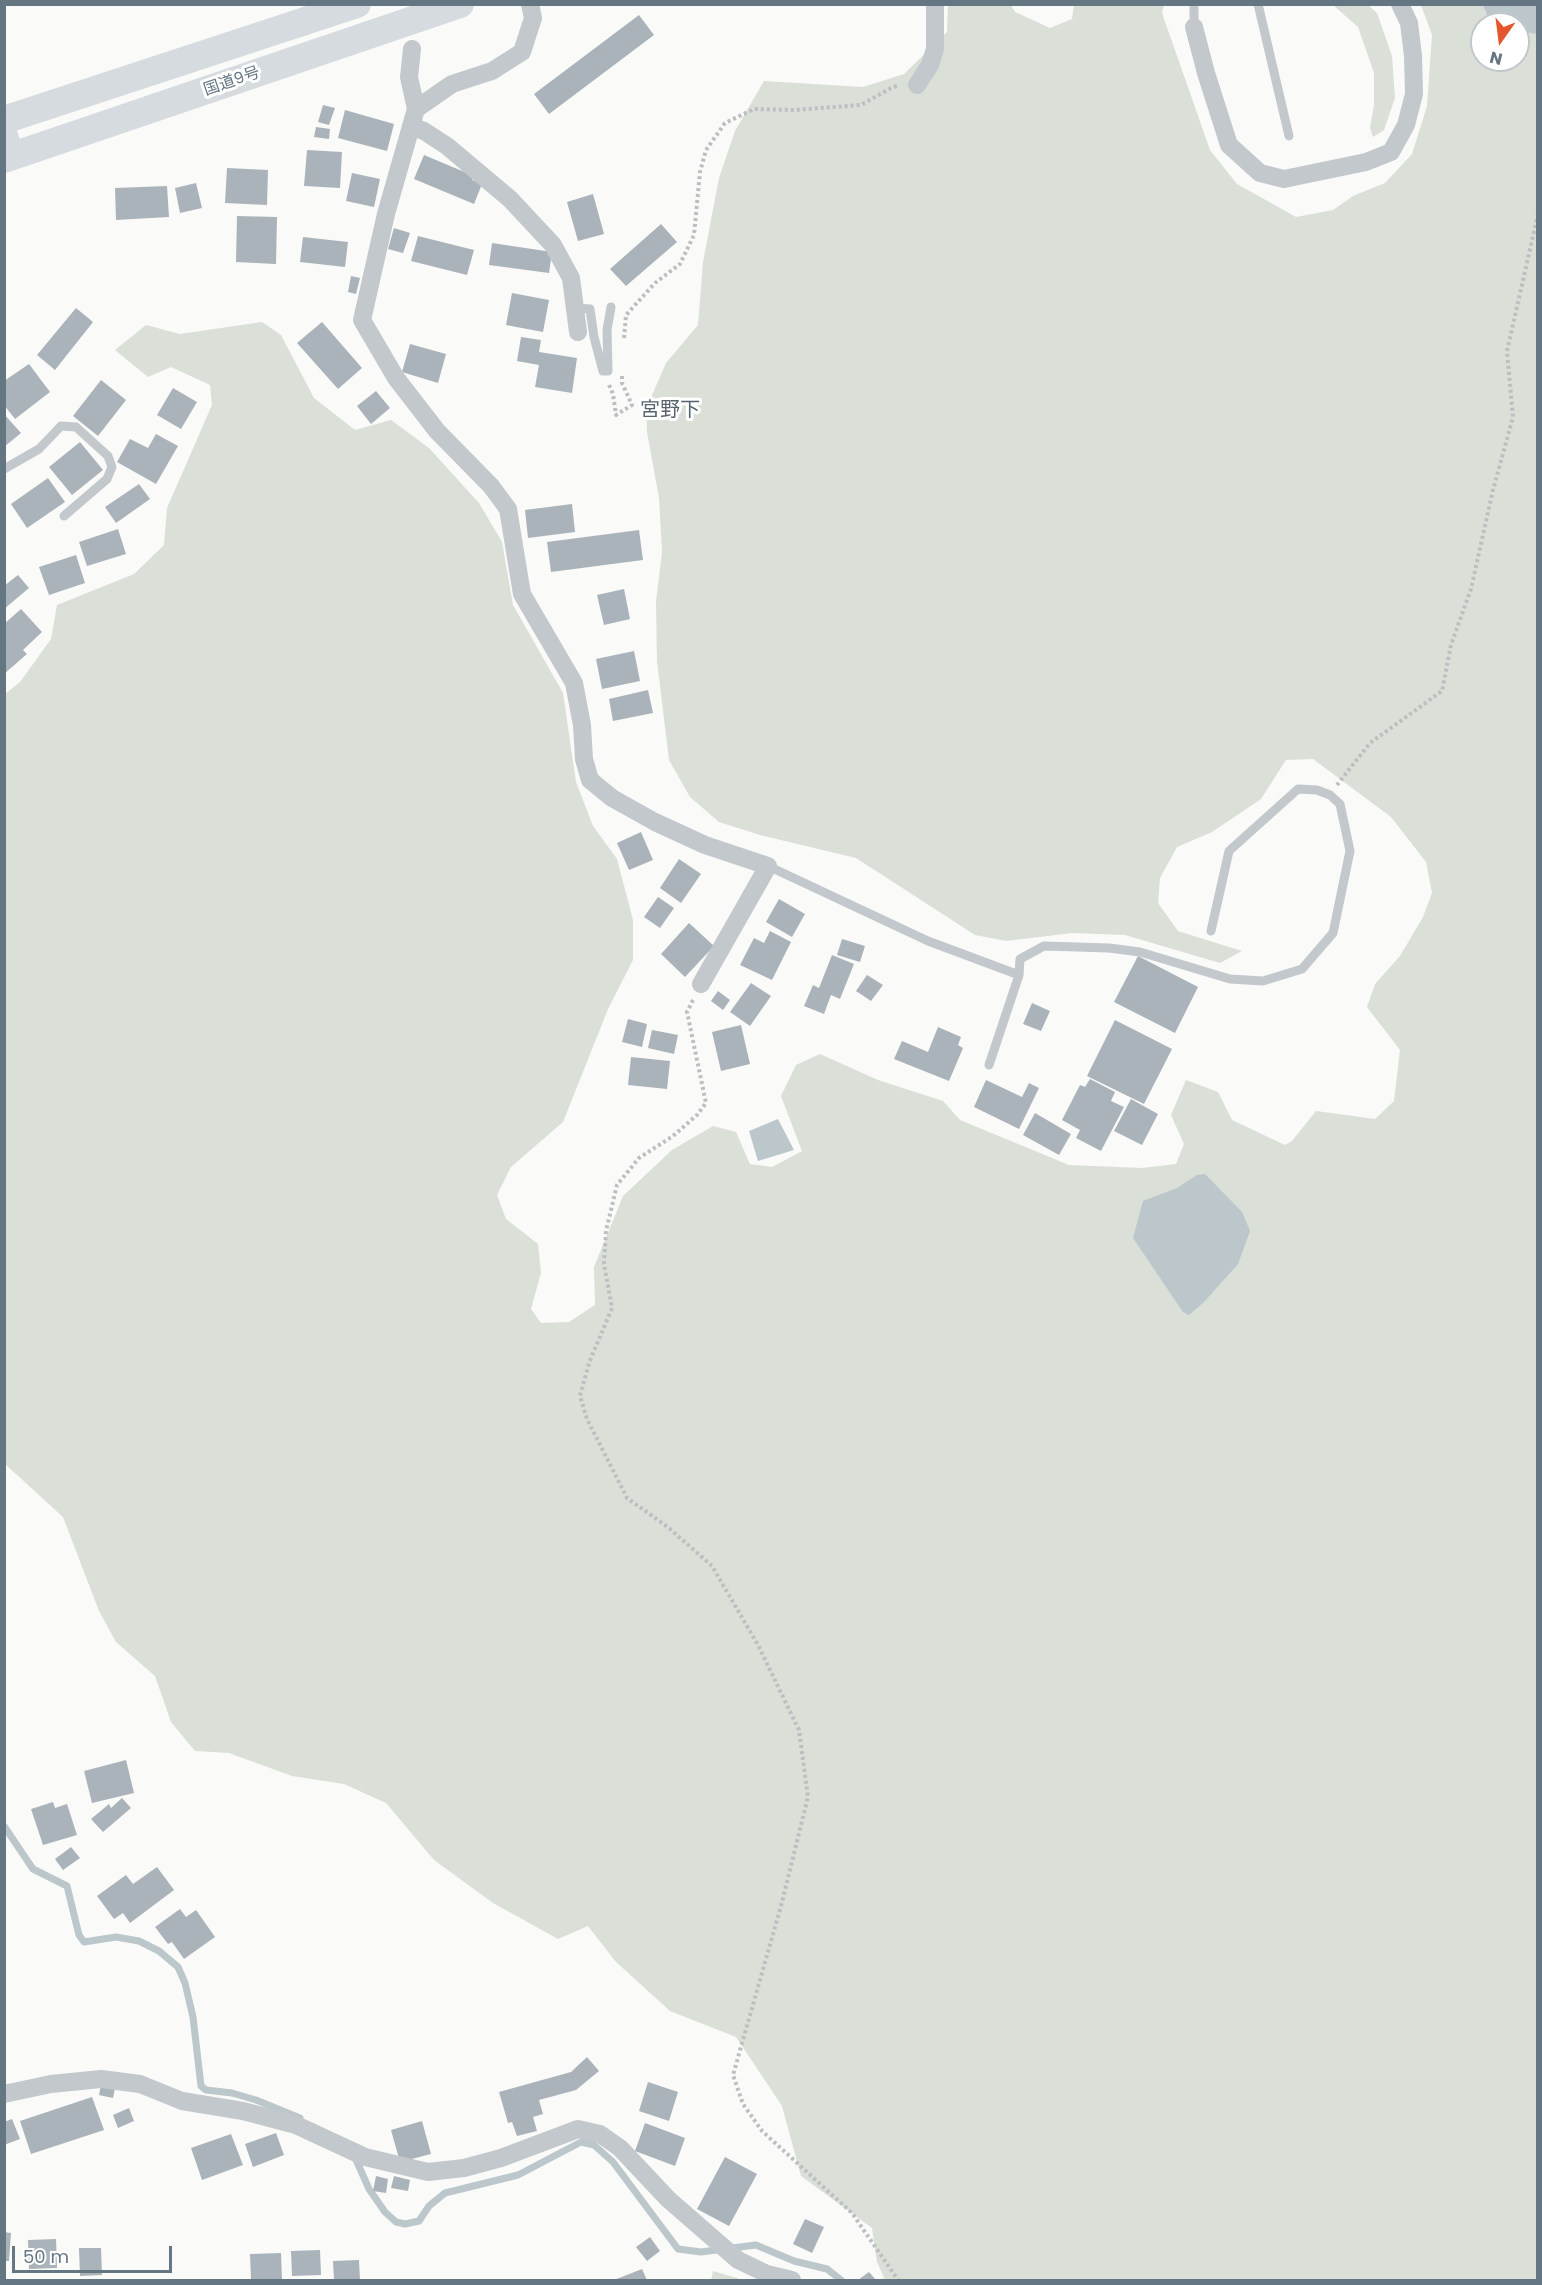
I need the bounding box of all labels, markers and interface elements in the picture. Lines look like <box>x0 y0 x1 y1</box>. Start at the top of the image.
north arrow <box>1470 12 1530 72</box>
text: N <box>1487 45 1505 71</box>
street label: 国道9号 <box>201 63 263 101</box>
district label: 宮野下 <box>640 399 700 423</box>
scale bar <box>15 2234 176 2272</box>
text: 50 m <box>23 2244 69 2269</box>

